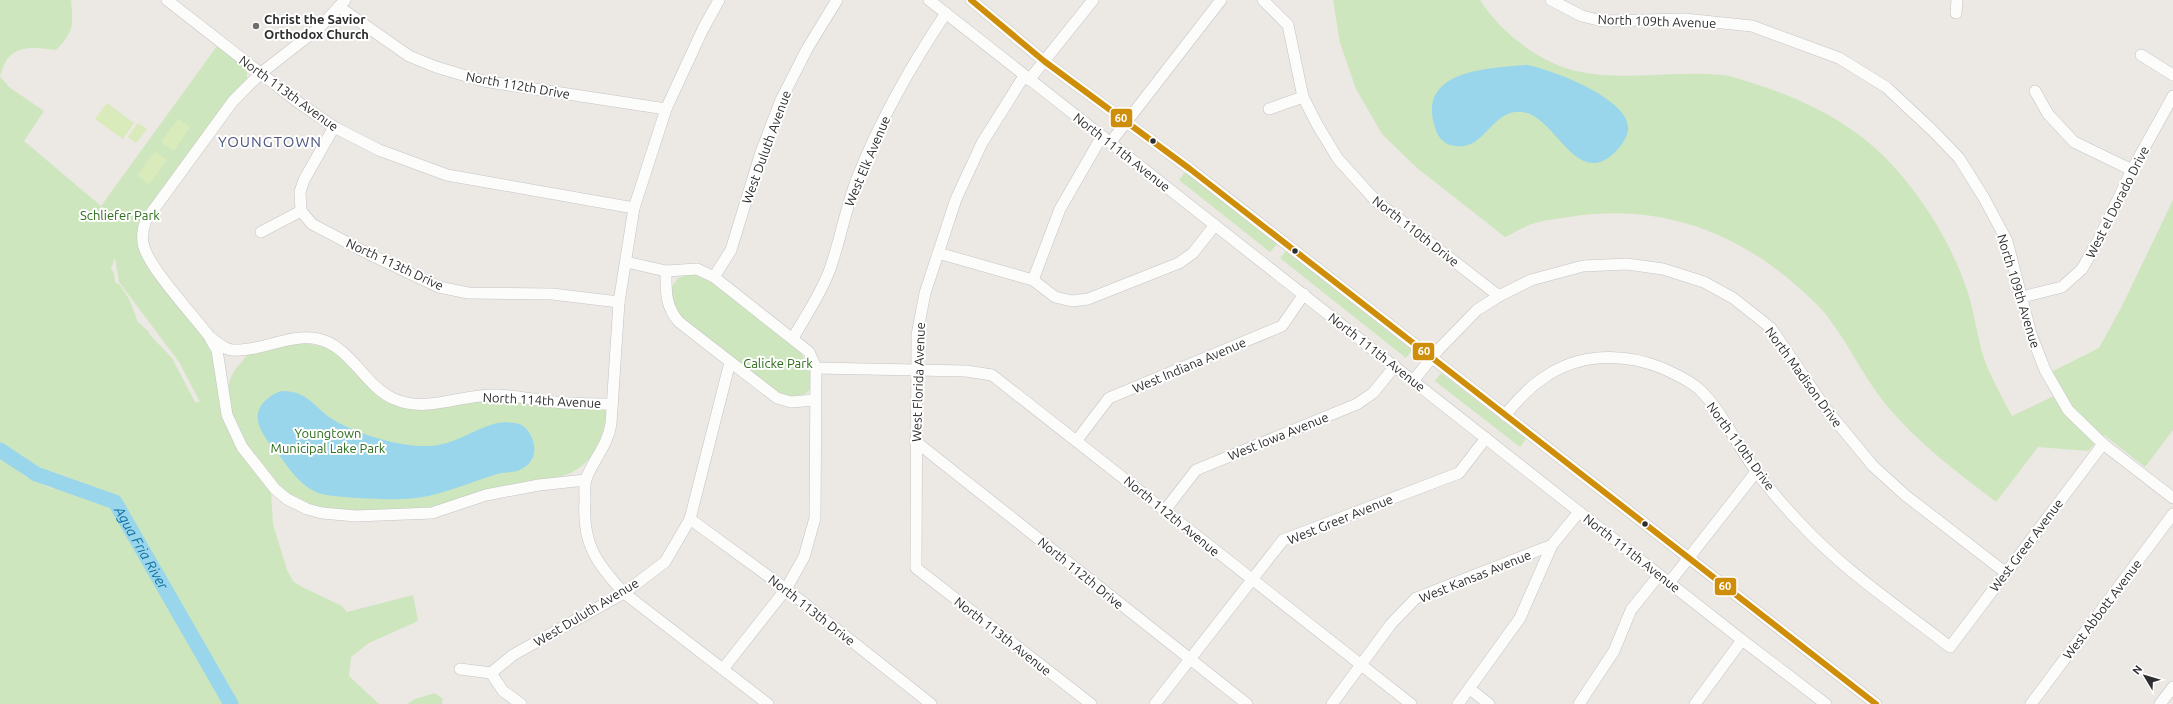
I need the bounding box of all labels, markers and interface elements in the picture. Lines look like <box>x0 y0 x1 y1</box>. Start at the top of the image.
place label: Christ the Savior Orthodox Church <box>264 12 369 41</box>
street label: North 109th Avenue <box>1597 12 1717 30</box>
marker: Christ the Savior Orthodox Church <box>251 21 261 31</box>
street label: North 113th Avenue <box>237 52 341 134</box>
street label: North 112th Drive <box>465 69 571 101</box>
street label: West Duluth Avenue <box>739 88 793 206</box>
line badge: 60 <box>1110 108 1133 128</box>
street label: North 111th Avenue <box>1071 110 1173 194</box>
text: 60 <box>1115 112 1127 124</box>
street label: West Elk Avenue <box>842 114 892 208</box>
district label: YOUNGTOWN <box>218 133 322 150</box>
unlabelled marker <box>1148 136 1158 146</box>
street label: West el Dorado Drive <box>2083 144 2151 260</box>
street label: North 110th Drive <box>1370 193 1462 269</box>
park label: Schliefer Park <box>80 208 160 222</box>
street label: North 109th Avenue <box>1995 232 2043 350</box>
street label: North 113th Drive <box>344 235 446 293</box>
unlabelled marker <box>1290 246 1300 256</box>
street label: North 111th Avenue <box>1326 310 1428 394</box>
street label: West Florida Avenue <box>909 322 927 442</box>
street label: North Madison Drive <box>1763 324 1845 430</box>
street label: West Indiana Avenue <box>1130 335 1248 395</box>
line badge: 60 <box>1412 342 1435 361</box>
text: 60 <box>1418 345 1430 357</box>
park label: Calicke Park <box>743 356 813 370</box>
street label: North 114th Avenue <box>482 390 602 410</box>
street label: North 110th Drive <box>1704 399 1778 493</box>
street label: West Iowa Avenue <box>1226 409 1330 463</box>
park label: Youngtown Municipal Lake Park <box>271 426 386 455</box>
street label: North 112th Avenue <box>1121 473 1223 559</box>
street label: West Greer Avenue <box>1285 491 1395 547</box>
street label: West Greer Avenue <box>1987 496 2065 594</box>
water label: Agua Fria River <box>111 503 172 593</box>
street label: North 111th Avenue <box>1581 511 1683 595</box>
unlabelled marker <box>1640 519 1650 529</box>
street label: North 112th Drive <box>1036 534 1126 612</box>
street label: West Kansas Avenue <box>1417 547 1533 605</box>
street label: West Abbott Avenue <box>2060 556 2144 662</box>
street label: North 113th Drive <box>766 572 858 648</box>
street label: West Duluth Avenue <box>531 575 641 649</box>
line badge: 60 <box>1714 577 1737 596</box>
text: 60 <box>1719 580 1731 592</box>
street label: North 113th Avenue <box>952 594 1054 678</box>
north arrow <box>2125 656 2165 696</box>
text: N <box>2130 663 2144 677</box>

